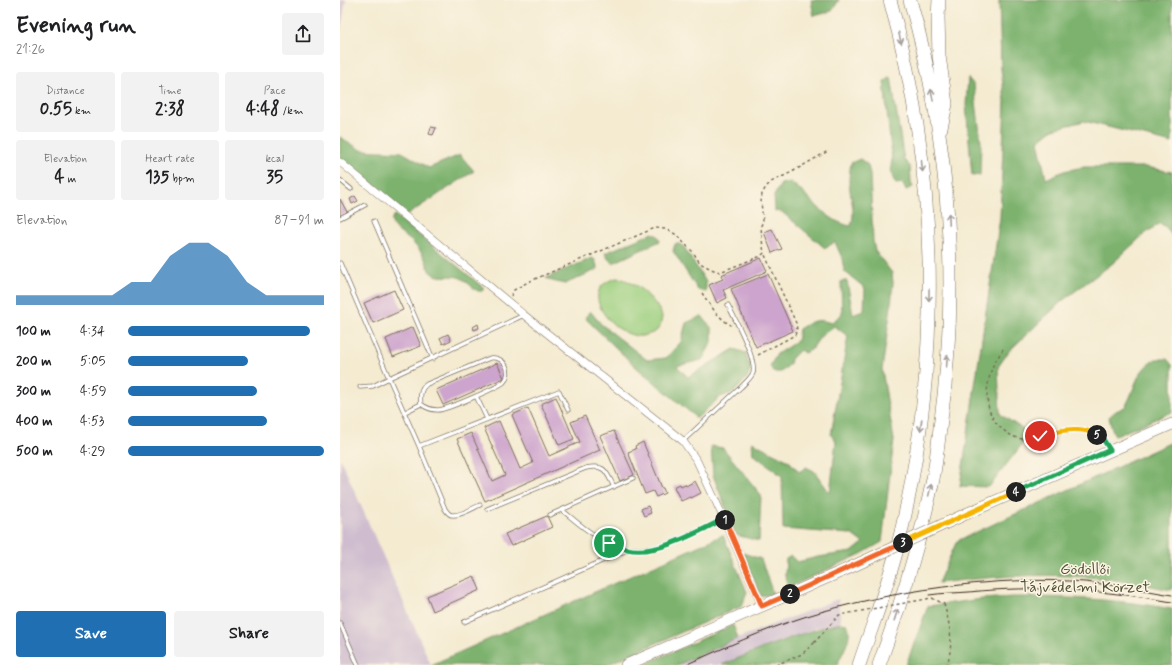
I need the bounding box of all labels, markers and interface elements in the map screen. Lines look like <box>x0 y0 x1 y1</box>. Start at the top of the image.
text: Evening run <box>16 12 136 40</box>
button: share <box>282 13 324 55</box>
one-way arrow <box>896 31 904 44</box>
text: 21:26 <box>16 41 45 58</box>
text: Distance <box>46 84 85 98</box>
text: Time <box>158 84 182 98</box>
text: Pace <box>264 84 286 98</box>
one-way arrow <box>927 89 935 102</box>
text: 0.55 <box>40 98 72 120</box>
text: 2:38 <box>155 98 185 120</box>
text: 4:48 <box>246 98 280 120</box>
text: km <box>72 104 91 118</box>
text: /km <box>280 104 303 118</box>
text: Elevation <box>44 152 87 166</box>
text: Heart rate <box>145 152 195 166</box>
text: kcal <box>265 152 284 166</box>
one-way arrow <box>918 159 926 172</box>
text: 4 <box>55 166 64 188</box>
text: 135 <box>145 166 170 188</box>
text: 35 <box>266 166 283 188</box>
text: m <box>64 172 76 186</box>
text: bpm <box>170 172 195 186</box>
text: Elevation <box>16 212 67 229</box>
text: 87–91 m <box>274 212 324 229</box>
one-way arrow <box>945 213 952 226</box>
one-way arrow <box>925 288 933 301</box>
text: 100 m <box>16 323 51 340</box>
text: 4:34 <box>80 323 105 340</box>
text: 200 m <box>16 353 51 370</box>
text: 5:05 <box>80 353 105 370</box>
one-way arrow <box>944 355 951 368</box>
text: 300 m <box>16 383 51 400</box>
text: 4:59 <box>80 383 107 400</box>
text: 400 m <box>16 413 53 430</box>
text: 4:53 <box>80 413 104 430</box>
one-way arrow <box>917 418 925 431</box>
pin <box>1023 419 1057 453</box>
icon: check <box>1029 425 1051 447</box>
pin: 5 <box>1087 425 1107 445</box>
text: 5 <box>1094 428 1100 442</box>
text: 500 m <box>16 443 53 460</box>
text: 4:29 <box>80 443 105 460</box>
pin: 4 <box>1006 482 1026 502</box>
one-way arrow <box>927 484 935 497</box>
text: 4 <box>1013 485 1019 499</box>
pin: 1 <box>715 510 735 530</box>
text: 1 <box>723 513 727 527</box>
pin <box>592 526 626 560</box>
icon: arrive <box>598 532 620 554</box>
pin: 3 <box>893 533 913 553</box>
text: 3 <box>901 536 905 550</box>
park label: Gödöllői Tájvédelmi Körzet <box>1020 559 1150 598</box>
pin: 2 <box>780 584 800 604</box>
text: 2 <box>787 587 793 601</box>
one-way arrow <box>893 609 900 622</box>
button: Save <box>16 611 166 657</box>
button: Share <box>174 611 324 657</box>

